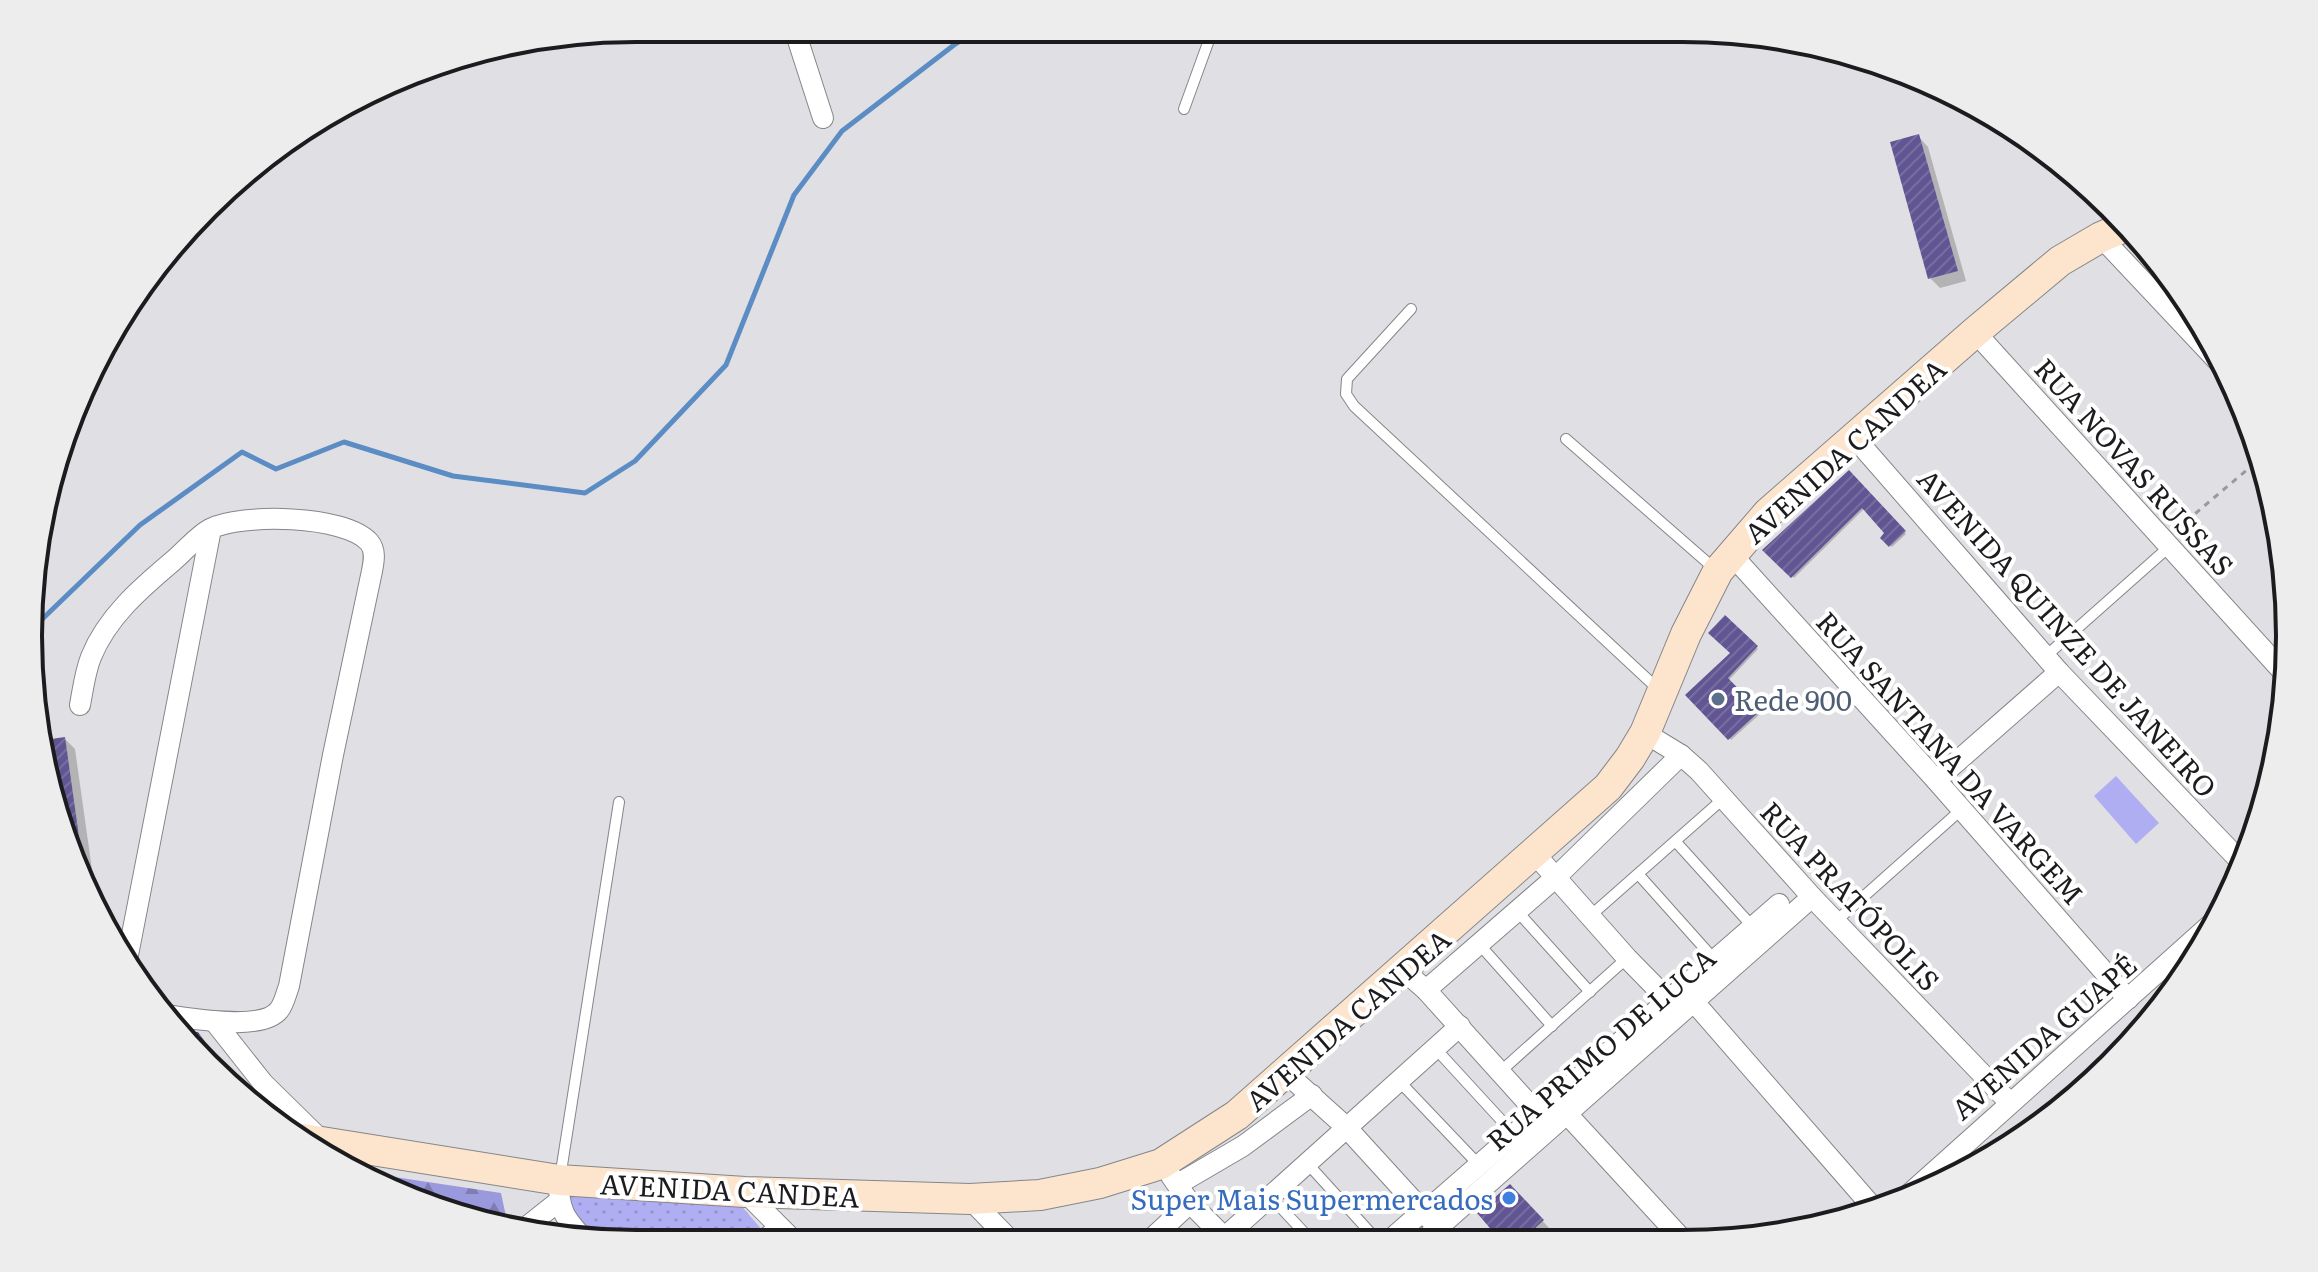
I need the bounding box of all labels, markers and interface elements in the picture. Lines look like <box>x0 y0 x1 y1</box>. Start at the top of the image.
street label: AVENIDA CANDEA <box>1733 347 1955 553</box>
street label: RUA NOVAS RUSSAS <box>2026 348 2244 584</box>
street label: AVENIDA QUINZE DE JANEIRO <box>1909 458 2227 806</box>
street label: RUA SANTANA DA VARGEM <box>1807 601 2095 913</box>
place label: Rede 900 <box>1734 678 1852 720</box>
marker: Rede 900 <box>1709 690 1727 708</box>
street label: RUA PRATÓPOLIS <box>1752 791 1950 999</box>
street label: AVENIDA CANDEA <box>1235 918 1459 1120</box>
street label: RUA PRIMO DE LUCA <box>1476 936 1724 1160</box>
street label: AVENIDA GUAPÉ <box>1941 943 2145 1129</box>
street label: AVENIDA CANDEA <box>599 1161 861 1217</box>
place label: Super Mais Supermercados <box>1131 1177 1493 1219</box>
marker: Super Mais Supermercados <box>1500 1189 1518 1207</box>

